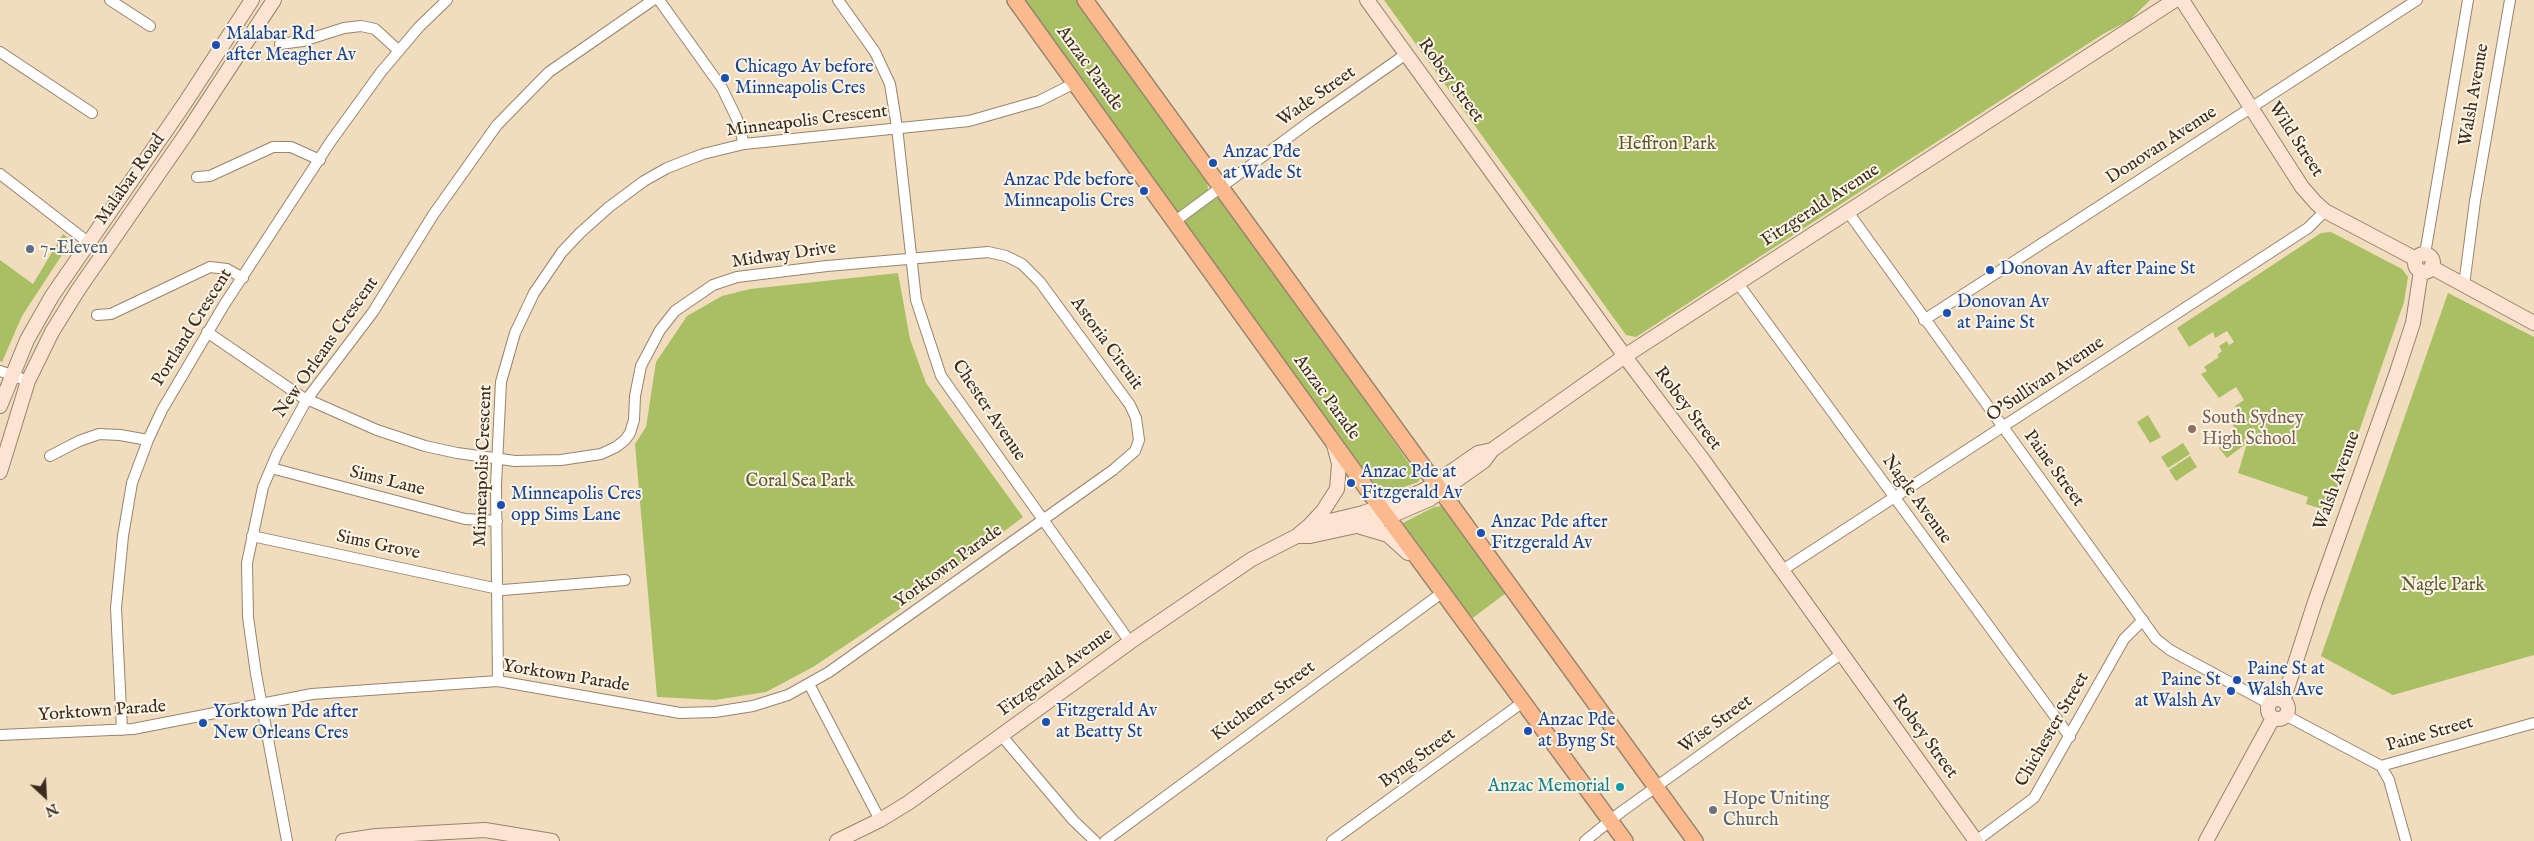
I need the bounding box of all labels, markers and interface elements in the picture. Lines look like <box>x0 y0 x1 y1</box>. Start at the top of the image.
street label: Anzac Parade <box>1051 22 1127 116</box>
place label: Malabar Rd after Meagher Av <box>226 24 356 66</box>
street label: Robey Street <box>1412 35 1488 127</box>
marker: Malabar Rd after Meagher Av <box>210 39 222 51</box>
street label: Walsh Avenue <box>2455 42 2495 148</box>
place label: Chicago Av before Minneapolis Cres <box>735 57 874 100</box>
street label: Wade Street <box>1274 62 1360 132</box>
marker: Chicago Av before Minneapolis Cres <box>719 72 731 84</box>
street label: Wild Street <box>2263 98 2327 182</box>
street label: Minneapolis Crescent <box>725 101 889 143</box>
street label: Donovan Avenue <box>2103 102 2221 190</box>
street label: Malabar Road <box>92 130 170 230</box>
park label: Heffron Park <box>1618 134 1716 156</box>
place label: Anzac Pde at Wade St <box>1223 142 1302 184</box>
marker: Anzac Pde at Wade St <box>1207 157 1219 169</box>
street label: Fitzgerald Avenue <box>1758 160 1884 252</box>
place label: Anzac Pde before Minneapolis Cres <box>1004 170 1134 212</box>
marker: Anzac Pde before Minneapolis Cres <box>1138 185 1150 197</box>
place label: 7-Eleven <box>40 238 108 260</box>
street label: Midway Drive <box>730 238 838 274</box>
marker: 7-Eleven <box>24 243 36 255</box>
place label: Donovan Av after Paine St <box>2000 259 2195 281</box>
marker: Donovan Av after Paine St <box>1984 264 1996 276</box>
street label: Portland Crescent <box>148 265 238 391</box>
street label: New Orleans Crescent <box>270 273 384 423</box>
place label: Donovan Av at Paine St <box>1957 292 2049 334</box>
street label: Astoria Circuit <box>1065 293 1147 395</box>
marker: Donovan Av at Paine St <box>1941 307 1953 319</box>
street label: O'Sullivan Avenue <box>1983 333 2109 427</box>
street label: Anzac Parade <box>1288 351 1364 445</box>
street label: Chester Avenue <box>946 356 1030 466</box>
street label: Robey Street <box>1649 363 1725 455</box>
street label: Minneapolis Crescent <box>470 385 498 547</box>
place label: South Sydney High School <box>2202 408 2304 450</box>
marker: South Sydney High School <box>2186 423 2198 435</box>
street label: Paine Street <box>2018 426 2088 512</box>
street label: Walsh Avenue <box>2310 429 2366 533</box>
street label: Nagle Avenue <box>1877 451 1955 549</box>
street label: Sims Lane <box>347 462 427 502</box>
place label: Anzac Pde at Fitzgerald Av <box>1361 462 1462 504</box>
park label: Coral Sea Park <box>745 471 855 493</box>
marker: Anzac Pde at Fitzgerald Av <box>1345 477 1357 489</box>
place label: Minneapolis Cres opp Sims Lane <box>511 484 641 526</box>
marker: Minneapolis Cres opp Sims Lane <box>495 499 507 511</box>
place label: Anzac Pde after Fitzgerald Av <box>1491 512 1608 554</box>
street label: Yorktown Parade <box>891 521 1007 613</box>
street label: Sims Grove <box>334 527 422 565</box>
marker: Anzac Pde after Fitzgerald Av <box>1475 527 1487 539</box>
park label: Nagle Park <box>2401 575 2485 597</box>
street label: Fitzgerald Avenue <box>994 624 1118 722</box>
street label: Yorktown Parade <box>501 656 631 698</box>
street label: Kitchener Street <box>1208 657 1320 747</box>
place label: Paine St at Walsh Ave <box>2247 659 2325 702</box>
street label: Chichester Street <box>2011 669 2095 791</box>
place label: Paine St at Walsh Av <box>2135 670 2221 712</box>
marker: Paine St at Walsh Ave <box>2231 674 2243 686</box>
marker: Paine St at Walsh Av <box>2225 685 2237 697</box>
street label: Wise Street <box>1675 691 1757 759</box>
street label: Robey Street <box>1886 691 1962 783</box>
street label: Yorktown Parade <box>37 697 167 727</box>
place label: Fitzgerald Av at Beatty St <box>1056 701 1157 744</box>
place label: Yorktown Pde after New Orleans Cres <box>213 702 358 744</box>
place label: Anzac Pde at Byng St <box>1538 710 1615 752</box>
street label: Paine Street <box>2384 712 2476 758</box>
marker: Fitzgerald Av at Beatty St <box>1040 716 1052 728</box>
marker: Yorktown Pde after New Orleans Cres <box>197 717 209 729</box>
street label: Byng Street <box>1376 724 1460 794</box>
marker: Anzac Pde at Byng St <box>1522 725 1534 737</box>
north arrow <box>20 771 70 821</box>
place label: Anzac Memorial <box>1488 776 1610 798</box>
marker: Anzac Memorial <box>1614 781 1626 793</box>
place label: Hope Uniting Church <box>1723 789 1829 832</box>
text: N <box>42 799 61 820</box>
marker: Hope Uniting Church <box>1707 804 1719 816</box>

